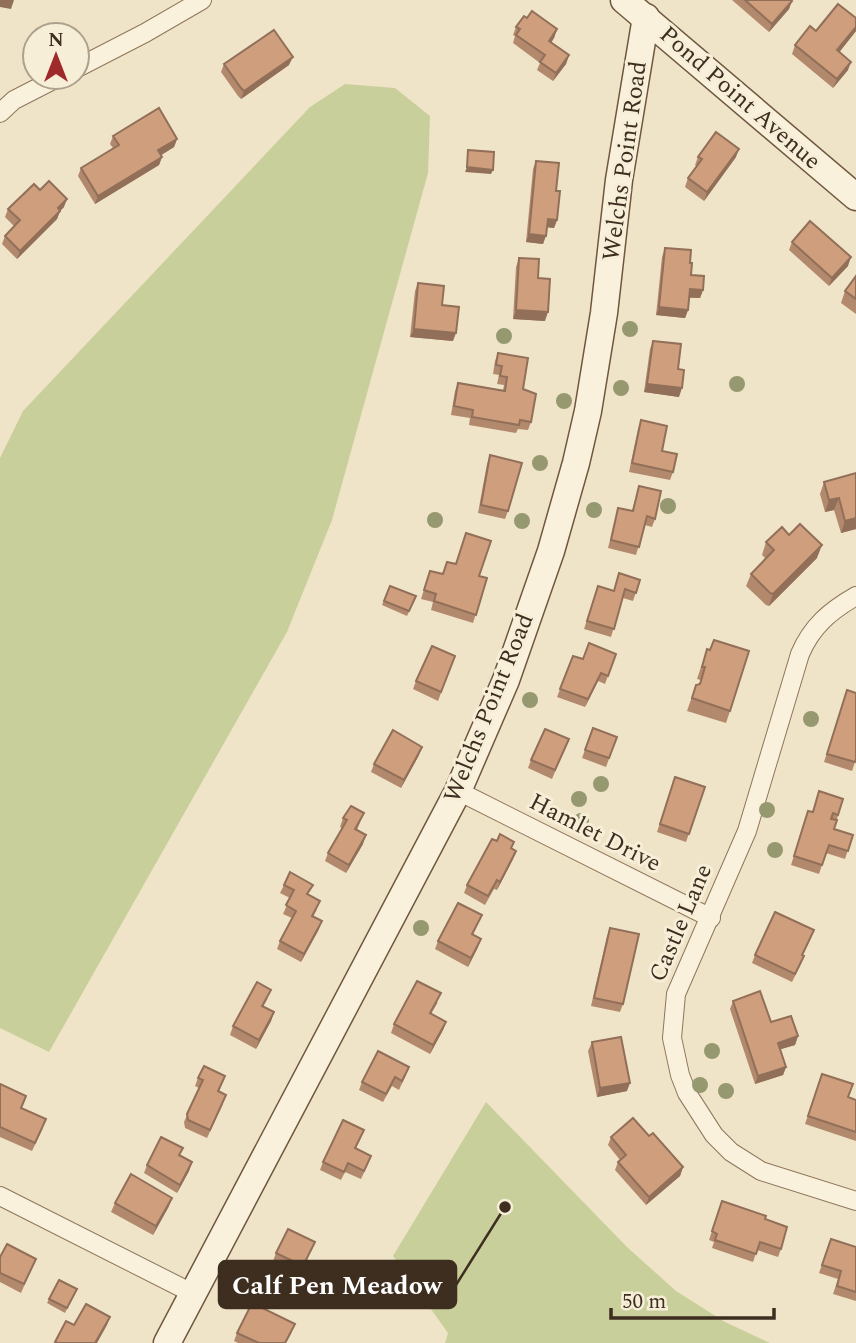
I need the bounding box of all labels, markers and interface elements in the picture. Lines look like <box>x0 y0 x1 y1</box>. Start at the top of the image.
street label: Pond Point Avenue <box>651 17 829 179</box>
north arrow <box>21 21 91 91</box>
text: N <box>48 26 64 55</box>
street label: Welchs Point Road <box>593 59 657 263</box>
street label: Welchs Point Road <box>435 608 543 808</box>
street label: Hamlet Drive <box>523 784 667 882</box>
street label: Castle Lane <box>640 858 722 988</box>
callout: Calf Pen Meadow <box>219 1261 456 1308</box>
text: Calf Pen Meadow <box>232 1266 443 1306</box>
scale bar <box>611 1276 774 1320</box>
text: 50 m <box>622 1286 666 1318</box>

